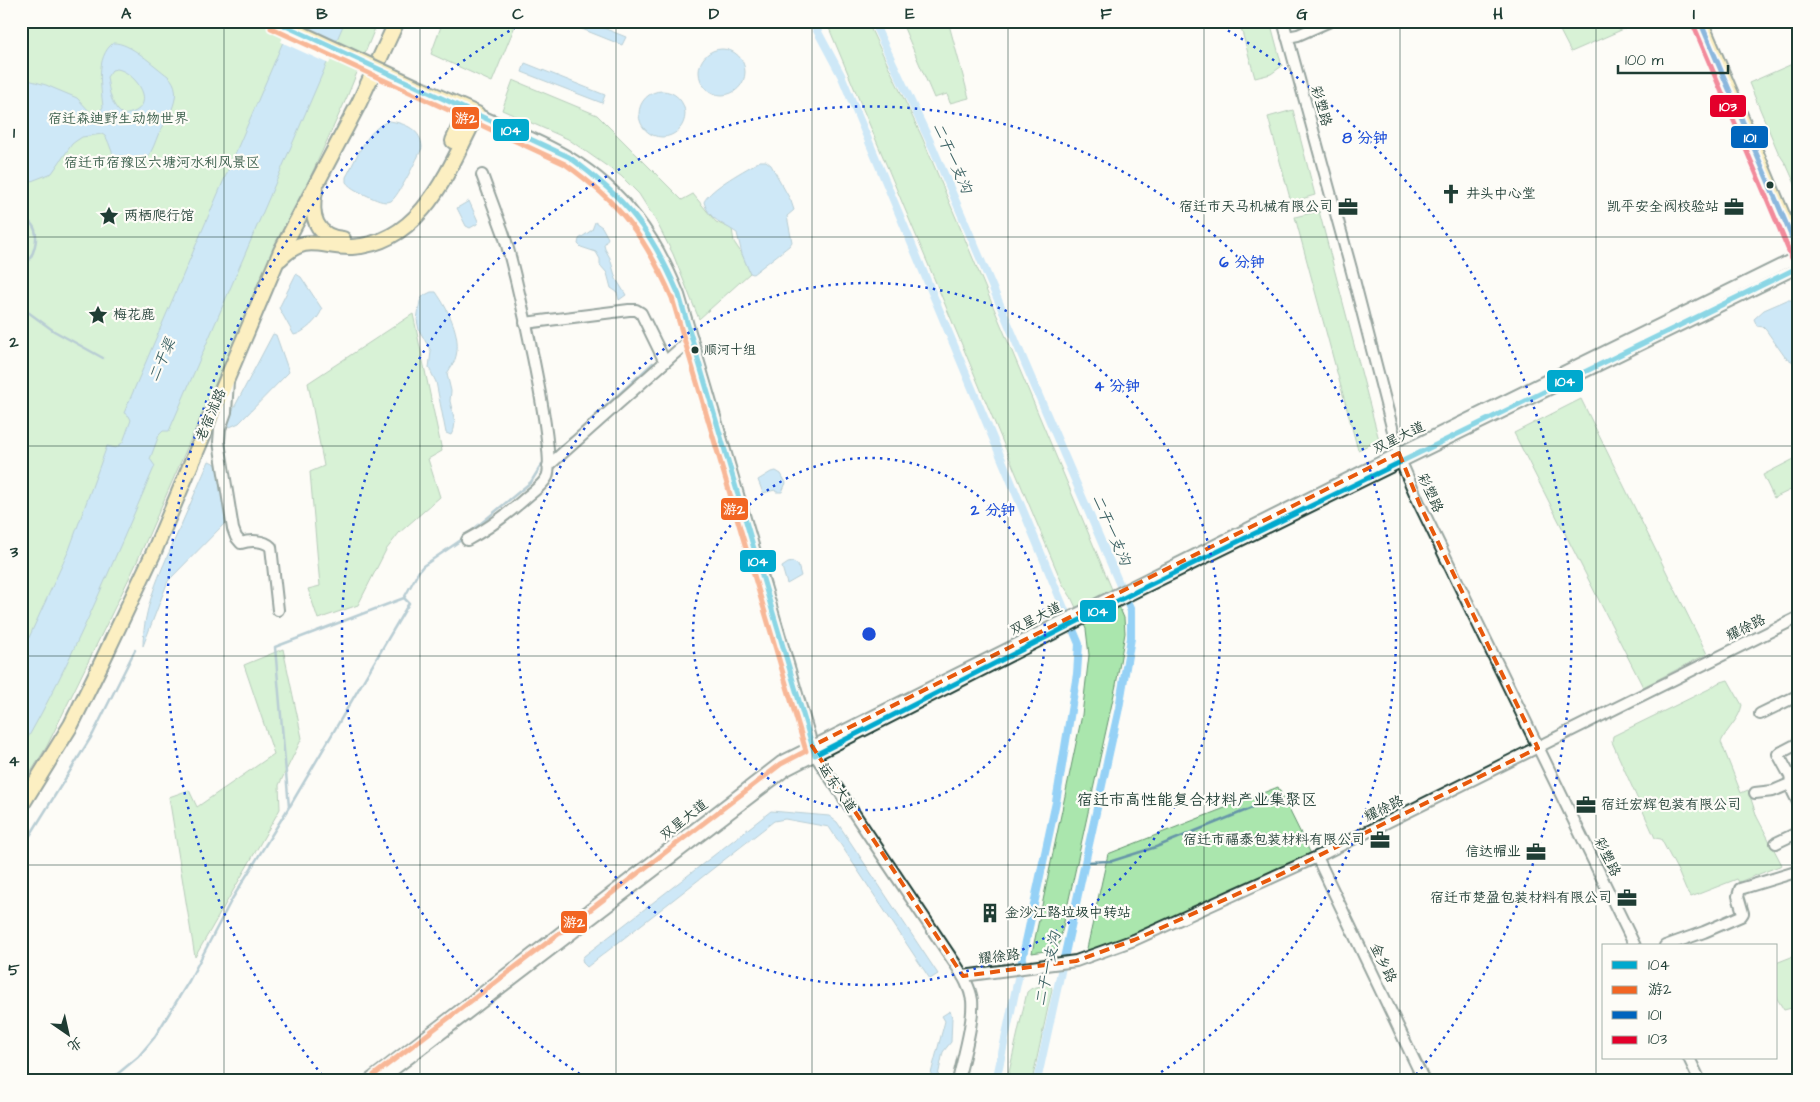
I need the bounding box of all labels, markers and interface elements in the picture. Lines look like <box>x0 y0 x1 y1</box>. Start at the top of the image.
text: A <box>121 3 132 25</box>
text: B <box>316 3 328 25</box>
text: C <box>512 3 524 25</box>
text: D <box>709 3 720 25</box>
text: E <box>905 3 915 25</box>
text: F <box>1100 3 1112 25</box>
text: G <box>1296 3 1308 25</box>
text: H <box>1493 3 1503 25</box>
text: I <box>1693 3 1695 25</box>
scale bar <box>1618 42 1728 74</box>
text: 100 m <box>1625 50 1664 71</box>
street label: 彩塑路 <box>1306 83 1336 129</box>
line badge: 103 <box>1709 94 1747 118</box>
text: 103 <box>1719 97 1738 117</box>
line badge: 游2 <box>451 106 480 130</box>
park label: 宿迁森迪野生动物世界 <box>48 109 188 129</box>
text: 游2 <box>455 109 478 129</box>
line badge: 104 <box>492 118 530 142</box>
water label: 二干一支沟 <box>927 119 978 198</box>
text: 104 <box>501 121 522 141</box>
text: 1 <box>13 122 16 144</box>
line badge: 101 <box>1730 125 1769 149</box>
text: 8 分钟 <box>1342 128 1388 149</box>
text: 101 <box>1744 128 1756 148</box>
park label: 宿迁市宿豫区六塘河水利风景区 <box>64 153 260 173</box>
unlabelled marker <box>1765 180 1775 190</box>
church icon: 井头中心堂 <box>1440 183 1462 205</box>
place label: 井头中心堂 <box>1466 184 1536 204</box>
office icon: 宿迁市天马机械有限公司 <box>1337 196 1359 218</box>
office icon: 凯平安全阀校验站 <box>1723 196 1745 218</box>
place label: 宿迁市天马机械有限公司 <box>1179 197 1333 217</box>
place label: 凯平安全阀校验站 <box>1607 197 1719 217</box>
place icon: 两栖爬行馆 <box>98 205 120 227</box>
place label: 两栖爬行馆 <box>124 206 194 226</box>
text: 6 分钟 <box>1219 252 1265 273</box>
place icon: 梅花鹿 <box>87 304 109 326</box>
place label: 梅花鹿 <box>113 305 155 325</box>
text: 2 <box>8 331 19 353</box>
water label: 二干渠 <box>143 333 182 385</box>
place label: 顺河十组 <box>704 341 756 359</box>
marker: 顺河十组 <box>690 345 700 355</box>
line badge: 104 <box>1546 369 1584 393</box>
text: 104 <box>1555 372 1576 392</box>
text: 4 分钟 <box>1094 376 1140 397</box>
street label: 老宿沭路 <box>191 385 231 445</box>
street label: 双星大道 <box>1369 417 1429 459</box>
street label: 彩塑路 <box>1412 470 1448 516</box>
water label: 二干一支沟 <box>1087 491 1136 570</box>
line badge: 游2 <box>720 497 749 521</box>
text: 游2 <box>723 500 746 520</box>
text: 2 分钟 <box>970 500 1015 521</box>
text: 3 <box>9 541 19 563</box>
line badge: 104 <box>739 549 777 573</box>
text: 104 <box>748 552 769 572</box>
street label: 双星大道 <box>1007 597 1065 641</box>
line badge: 104 <box>1079 599 1117 623</box>
text: 104 <box>1088 602 1109 622</box>
street label: 耀徐路 <box>1723 610 1769 646</box>
centre of rings <box>860 625 878 643</box>
text: 4 <box>9 750 20 772</box>
street label: 运东大道 <box>813 759 861 817</box>
district label: 宿迁市高性能复合材料产业集聚区 <box>1077 789 1317 811</box>
street label: 耀徐路 <box>1361 791 1407 827</box>
office icon: 宿迁宏辉包装有限公司 <box>1575 794 1597 816</box>
street label: 双星大道 <box>656 795 712 845</box>
place label: 宿迁宏辉包装有限公司 <box>1601 795 1741 815</box>
office icon: 宿迁市福泰包装材料有限公司 <box>1369 829 1391 851</box>
place label: 宿迁市福泰包装材料有限公司 <box>1183 830 1365 850</box>
street label: 彩塑路 <box>1589 834 1625 880</box>
office icon: 信达帽业 <box>1525 841 1547 863</box>
place label: 信达帽业 <box>1465 842 1521 862</box>
office icon: 宿迁市楚盈包装材料有限公司 <box>1616 887 1638 909</box>
place label: 宿迁市楚盈包装材料有限公司 <box>1430 888 1612 908</box>
building icon: 金沙江路垃圾中转站 <box>979 902 1001 924</box>
place label: 金沙江路垃圾中转站 <box>1005 903 1131 923</box>
line badge: 游2 <box>560 910 588 934</box>
text: 游2 <box>563 913 586 933</box>
water label: 二干一支沟 <box>1030 928 1066 1008</box>
street label: 金乡路 <box>1365 940 1401 986</box>
legend <box>1602 944 1778 1060</box>
street label: 耀徐路 <box>977 945 1021 969</box>
text: 104 <box>1648 955 1670 976</box>
text: 5 <box>8 959 20 981</box>
text: 游2 <box>1648 979 1672 1000</box>
text: 101 <box>1648 1005 1661 1026</box>
north arrow <box>42 1010 92 1060</box>
text: 103 <box>1648 1029 1667 1050</box>
text: 北 <box>63 1032 86 1056</box>

